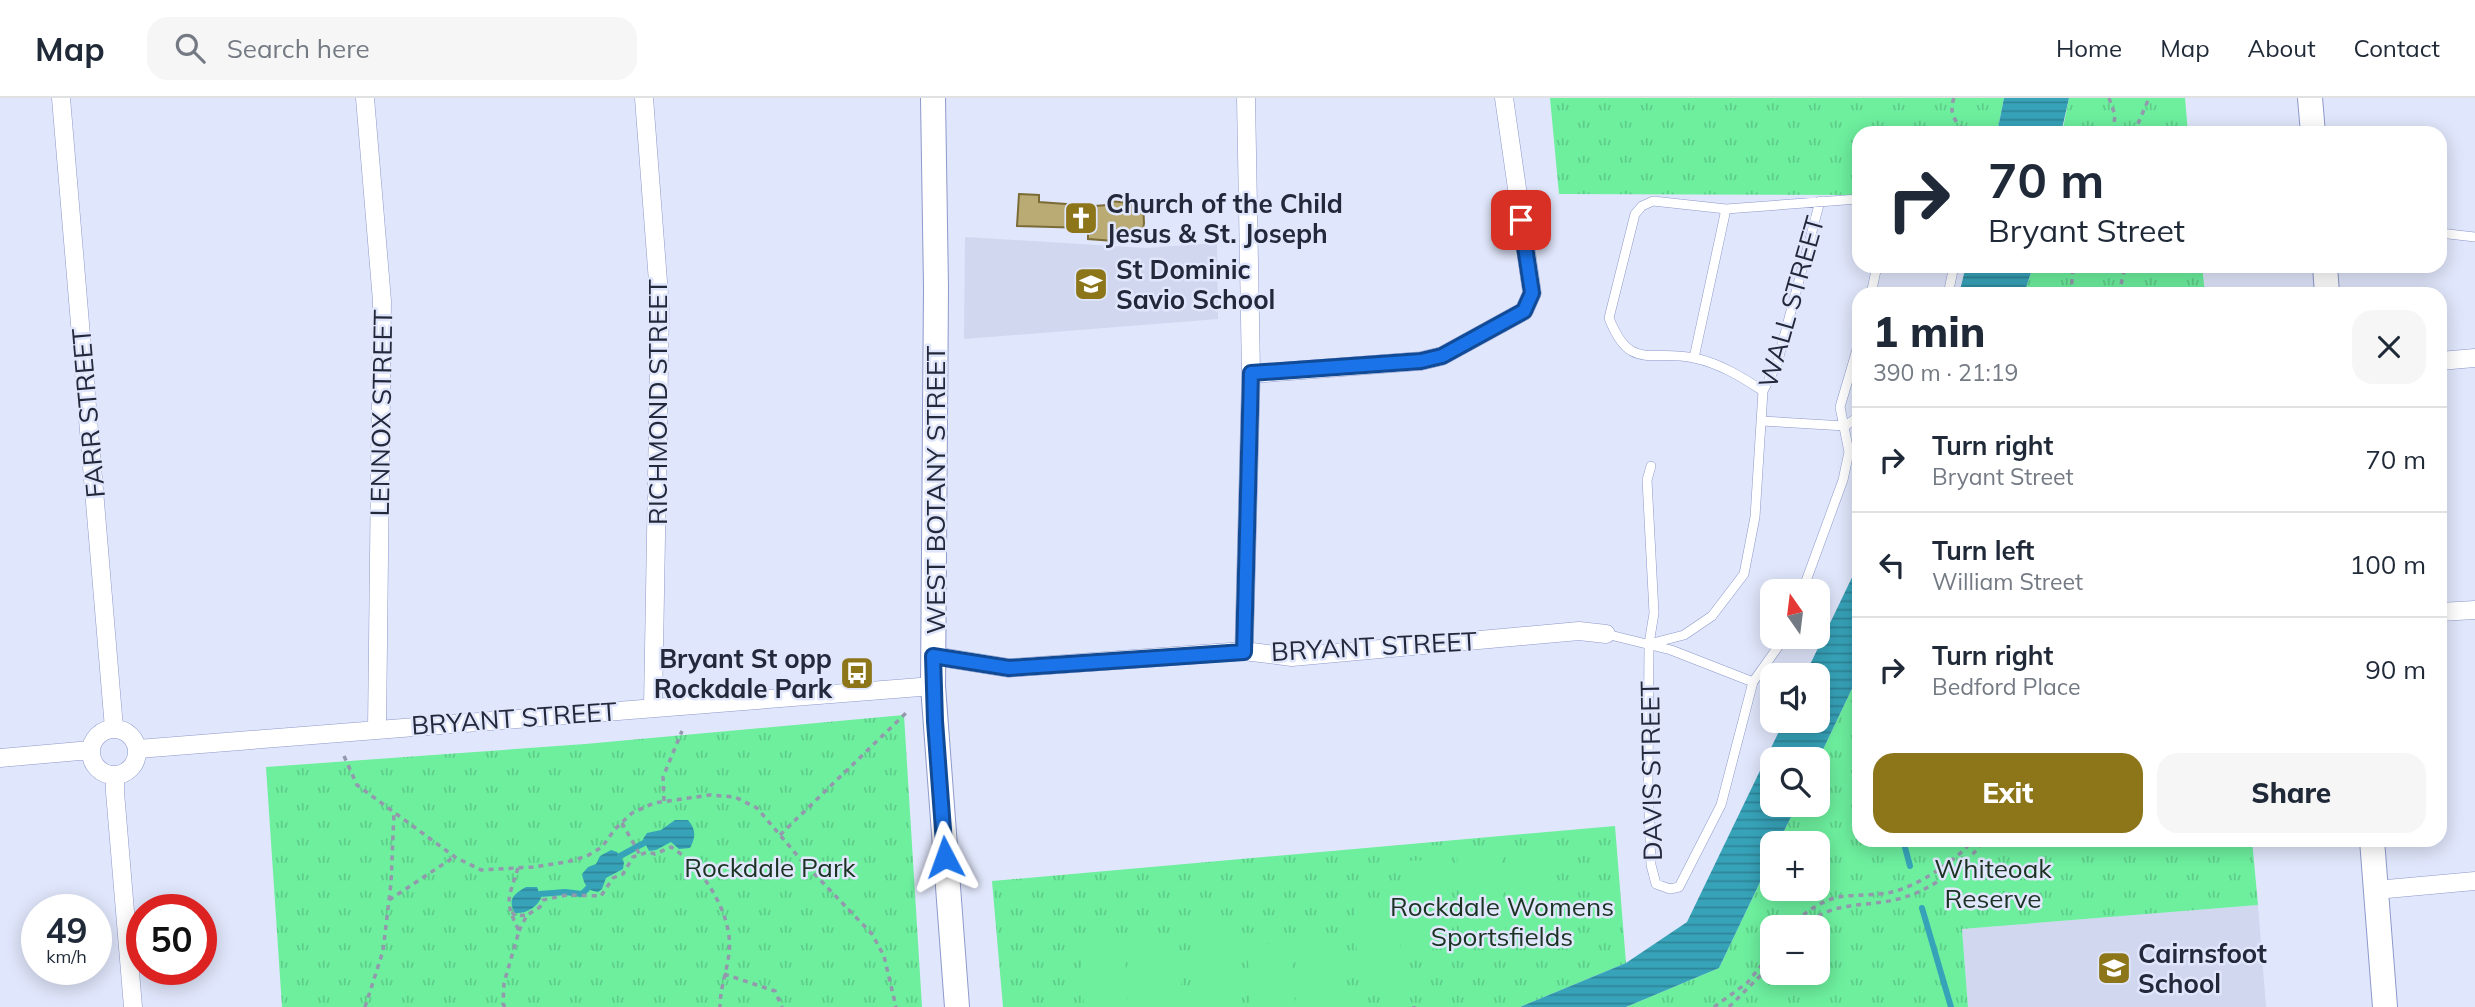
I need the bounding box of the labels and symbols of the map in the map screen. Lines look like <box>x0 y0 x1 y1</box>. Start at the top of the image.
place label: Church of the Child Jesus & St. Joseph <box>1106 187 1343 250</box>
pin <box>1491 190 1551 250</box>
church icon: Church of the Child Jesus & St. Joseph <box>1062 199 1100 237</box>
street label: WALL STREET <box>1751 212 1831 392</box>
place label: St Dominic Savio School <box>1116 253 1275 316</box>
school or university icon: St Dominic Savio School <box>1072 265 1110 303</box>
street label: RICHMOND STREET <box>641 279 674 525</box>
street label: LENNOX STREET <box>363 309 399 517</box>
street label: FARR STREET <box>64 326 112 499</box>
street label: WEST BOTANY STREET <box>919 345 952 635</box>
north arrow <box>1760 579 1830 649</box>
street label: BRYANT STREET <box>1270 624 1478 668</box>
place label: Bryant St opp Rockdale Park <box>654 642 833 705</box>
bus stop icon: Bryant St opp Rockdale Park <box>838 654 876 692</box>
street label: DAVIS STREET <box>1633 680 1669 861</box>
street label: BRYANT STREET <box>410 694 618 742</box>
position arrow <box>908 820 982 894</box>
park label: Rockdale Park <box>684 851 856 884</box>
park label: Whiteoak Reserve <box>1934 852 2052 915</box>
park label: Rockdale Womens Sportsfields <box>1390 890 1614 953</box>
speed limit sign: 50 <box>126 894 217 985</box>
place label: Cairnsfoot School <box>2138 937 2267 1000</box>
school or university icon: Cairnsfoot School <box>2095 949 2133 987</box>

